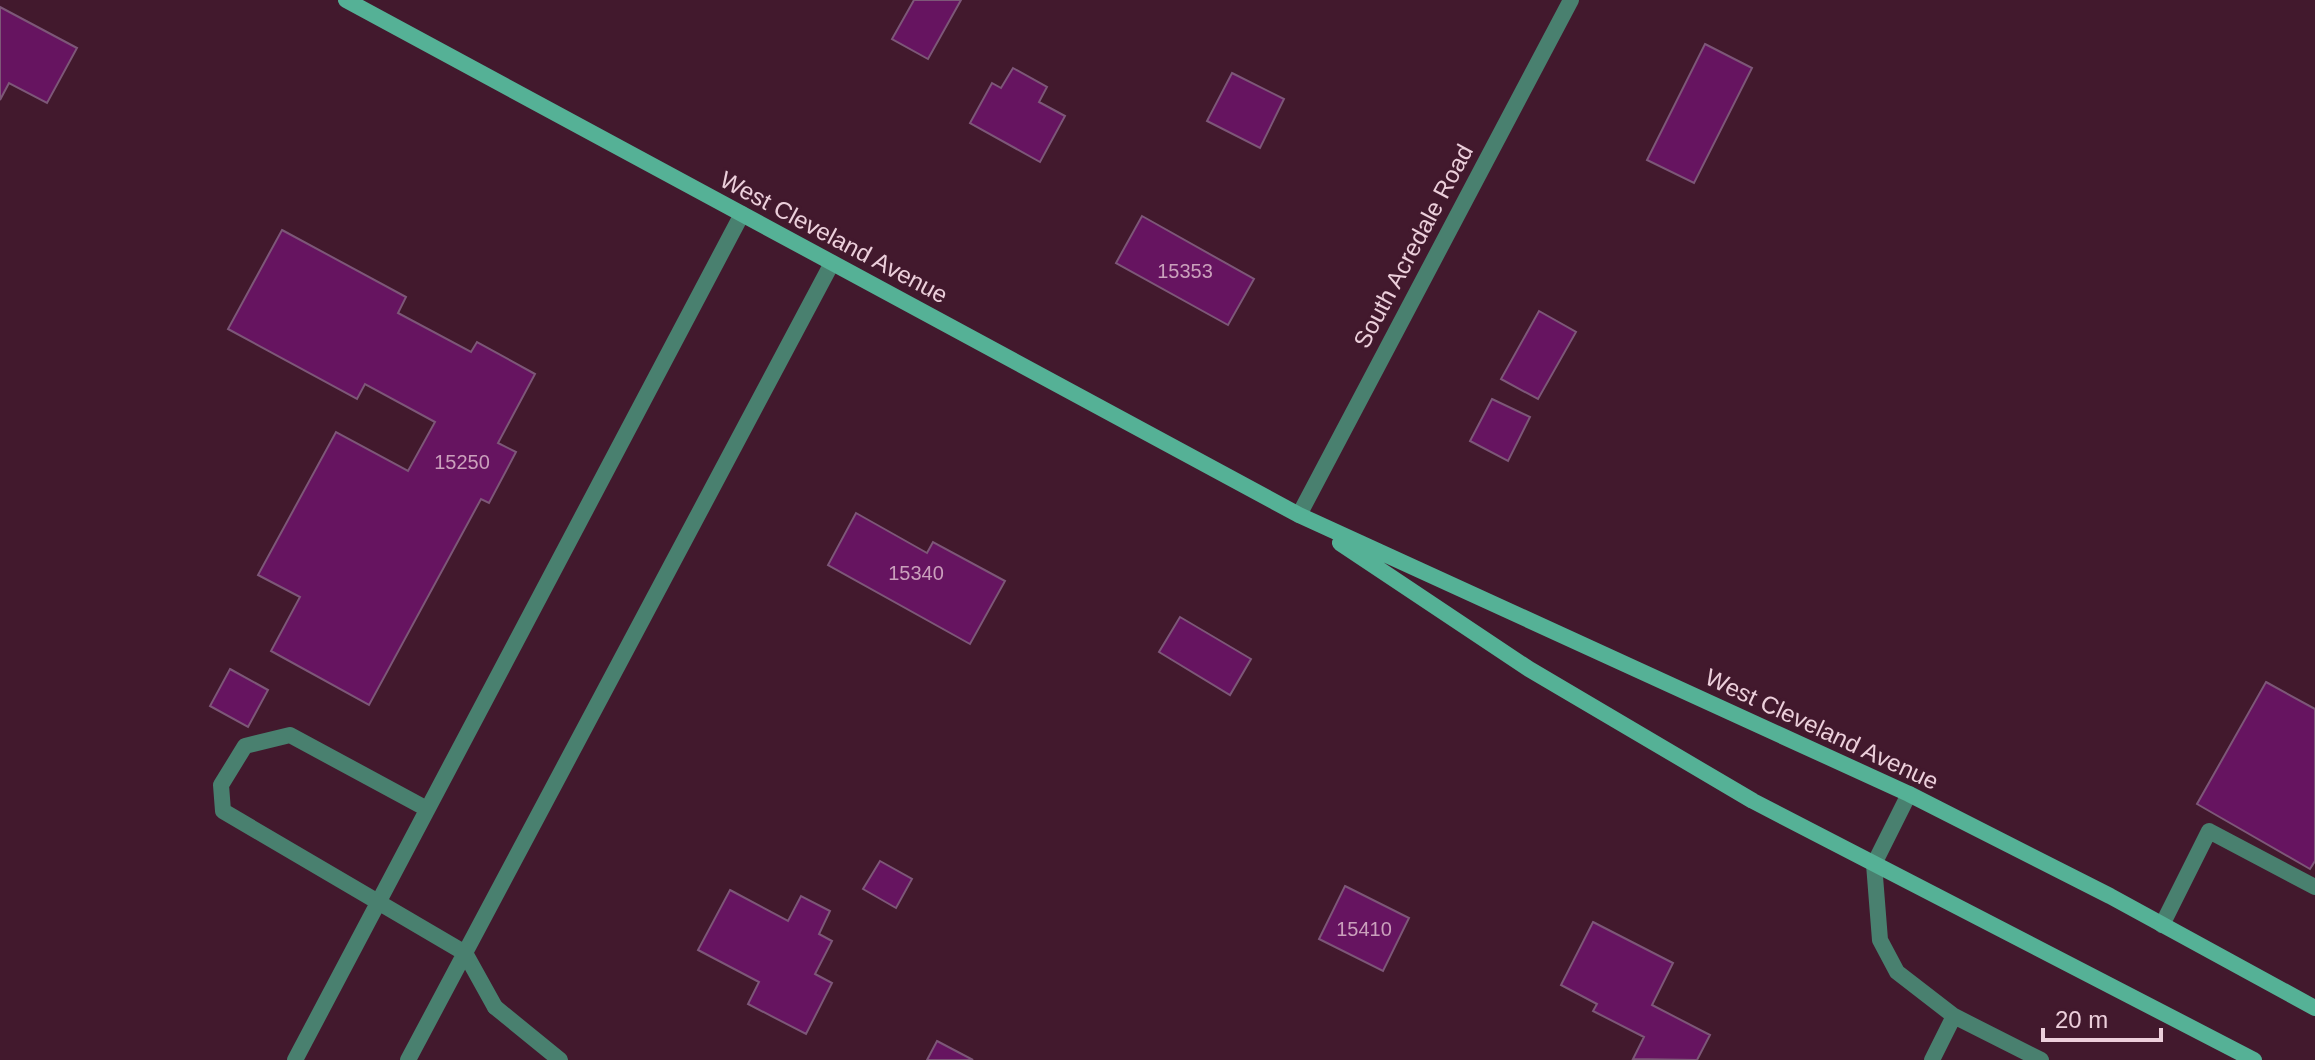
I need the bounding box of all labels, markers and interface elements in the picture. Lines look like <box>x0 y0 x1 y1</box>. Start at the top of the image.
street label: South Acredale Road <box>1348 140 1478 352</box>
street label: West Cleveland Avenue <box>716 165 952 309</box>
house number: 15353 <box>1157 260 1213 282</box>
house number: 15250 <box>434 451 490 473</box>
house number: 15340 <box>888 562 944 584</box>
street label: West Cleveland Avenue <box>1701 663 1943 795</box>
house number: 15410 <box>1336 918 1392 940</box>
scale bar <box>2043 992 2161 1042</box>
text: 20 m <box>2055 1006 2108 1033</box>

